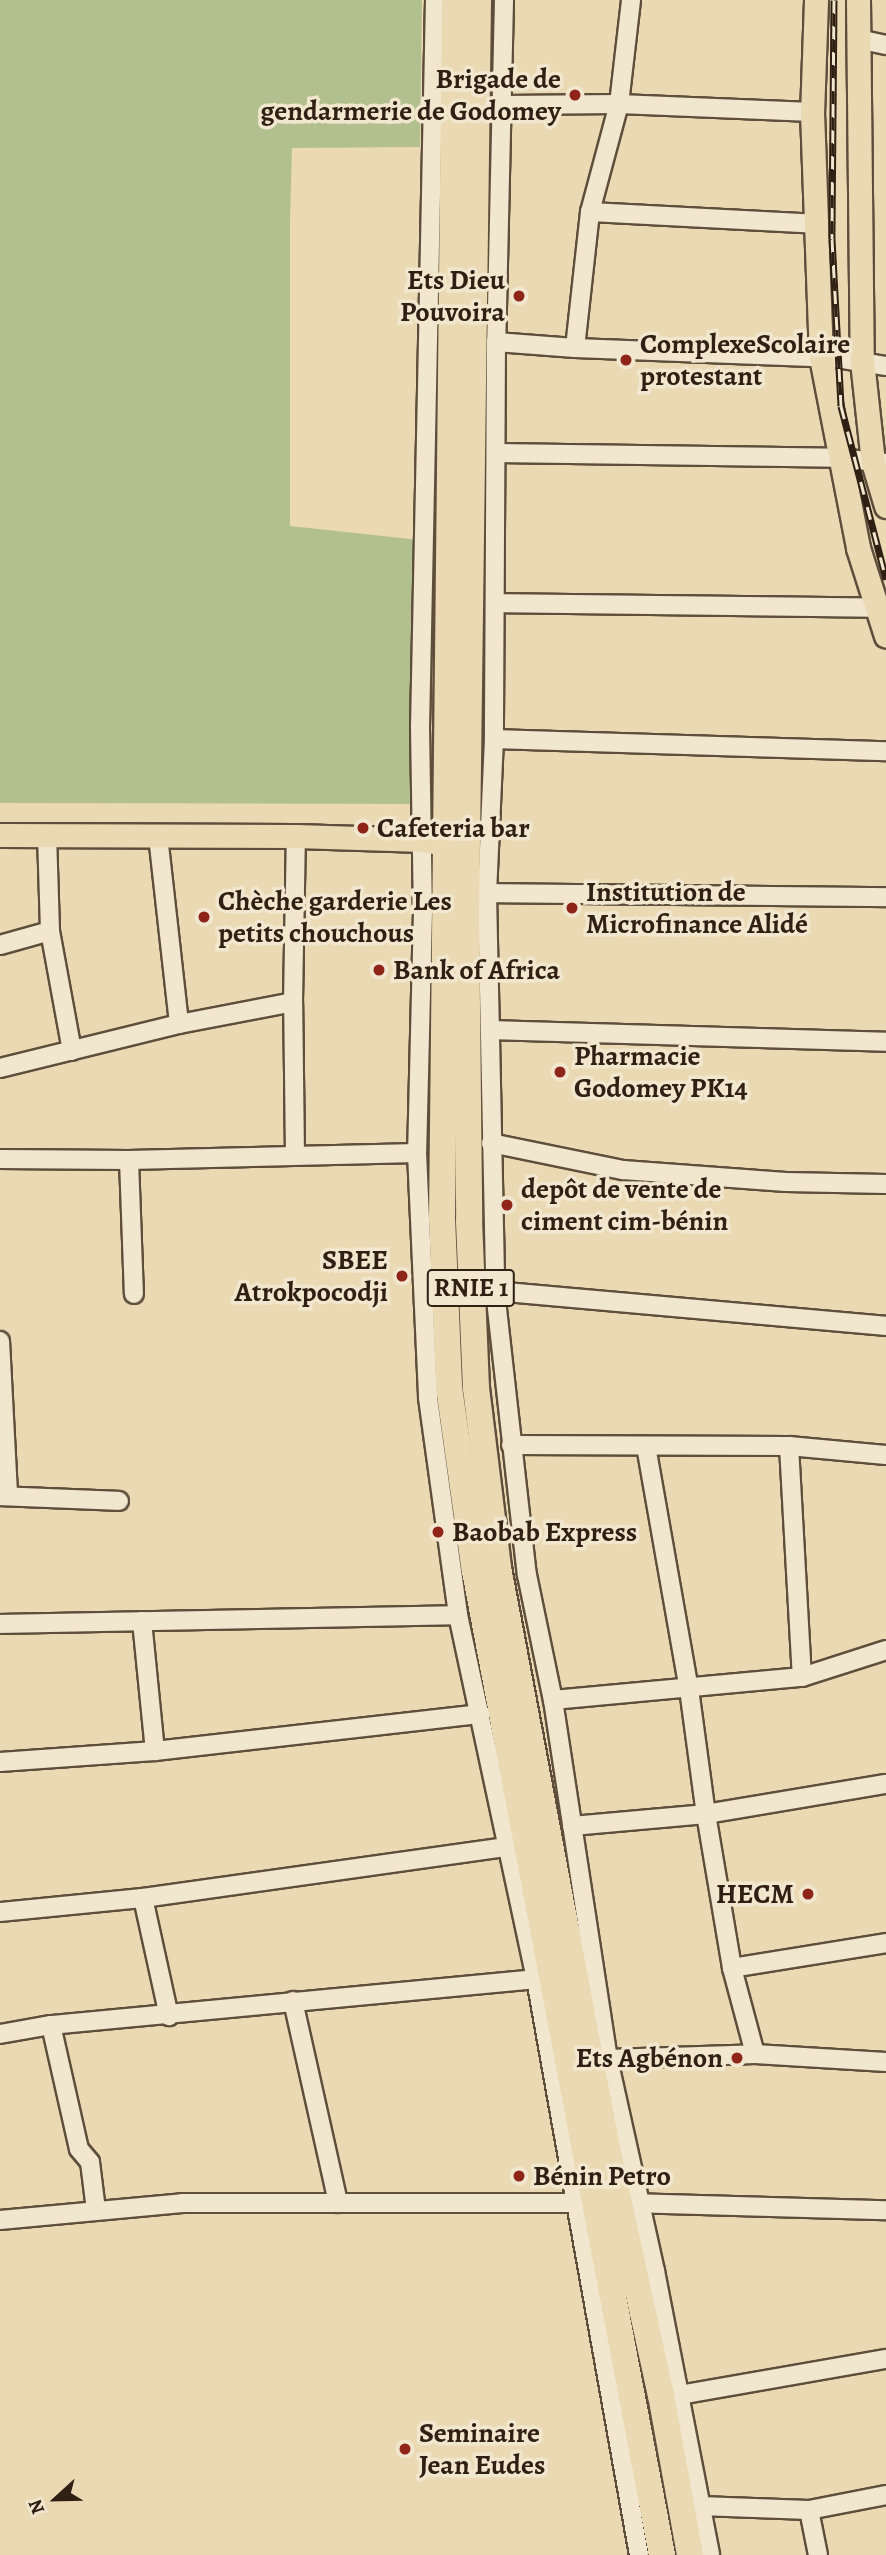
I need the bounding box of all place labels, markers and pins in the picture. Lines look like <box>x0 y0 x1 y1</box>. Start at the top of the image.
place label: Brigade de gendarmerie de Godomey <box>260 62 561 128</box>
marker: Brigade de gendarmerie de Godomey <box>567 87 583 103</box>
place label: Ets Dieu Pouvoira <box>400 263 505 329</box>
marker: Ets Dieu Pouvoira <box>511 288 527 304</box>
place label: ComplexeScolaire protestant <box>640 327 850 393</box>
marker: ComplexeScolaire protestant <box>618 352 634 368</box>
place label: Cafeteria bar <box>377 811 530 845</box>
marker: Cafeteria bar <box>355 820 371 836</box>
place label: Institution de Microfinance Alidé <box>586 875 808 941</box>
place label: Chèche garderie Les petits chouchous <box>218 884 452 950</box>
marker: Institution de Microfinance Alidé <box>564 900 580 916</box>
marker: Chèche garderie Les petits chouchous <box>196 909 212 925</box>
place label: Bank of Africa <box>393 953 560 987</box>
marker: Bank of Africa <box>371 962 387 978</box>
place label: Pharmacie Godomey PK14 <box>574 1039 748 1105</box>
marker: Pharmacie Godomey PK14 <box>552 1064 568 1080</box>
place label: depôt de vente de ciment cim-bénin <box>521 1172 728 1238</box>
marker: depôt de vente de ciment cim-bénin <box>499 1197 515 1213</box>
place label: SBEE Atrokpocodji <box>235 1243 388 1309</box>
marker: SBEE Atrokpocodji <box>394 1268 410 1284</box>
place label: Baobab Express <box>452 1515 637 1549</box>
marker: Baobab Express <box>430 1524 446 1540</box>
place label: HECM <box>716 1877 794 1911</box>
marker: HECM <box>800 1886 816 1902</box>
place label: Ets Agbénon <box>576 2041 723 2075</box>
marker: Ets Agbénon <box>729 2050 745 2066</box>
place label: Bénin Petro <box>533 2159 671 2193</box>
marker: Bénin Petro <box>511 2168 527 2184</box>
place label: Seminaire Jean Eudes <box>419 2416 545 2482</box>
marker: Seminaire Jean Eudes <box>397 2441 413 2457</box>

